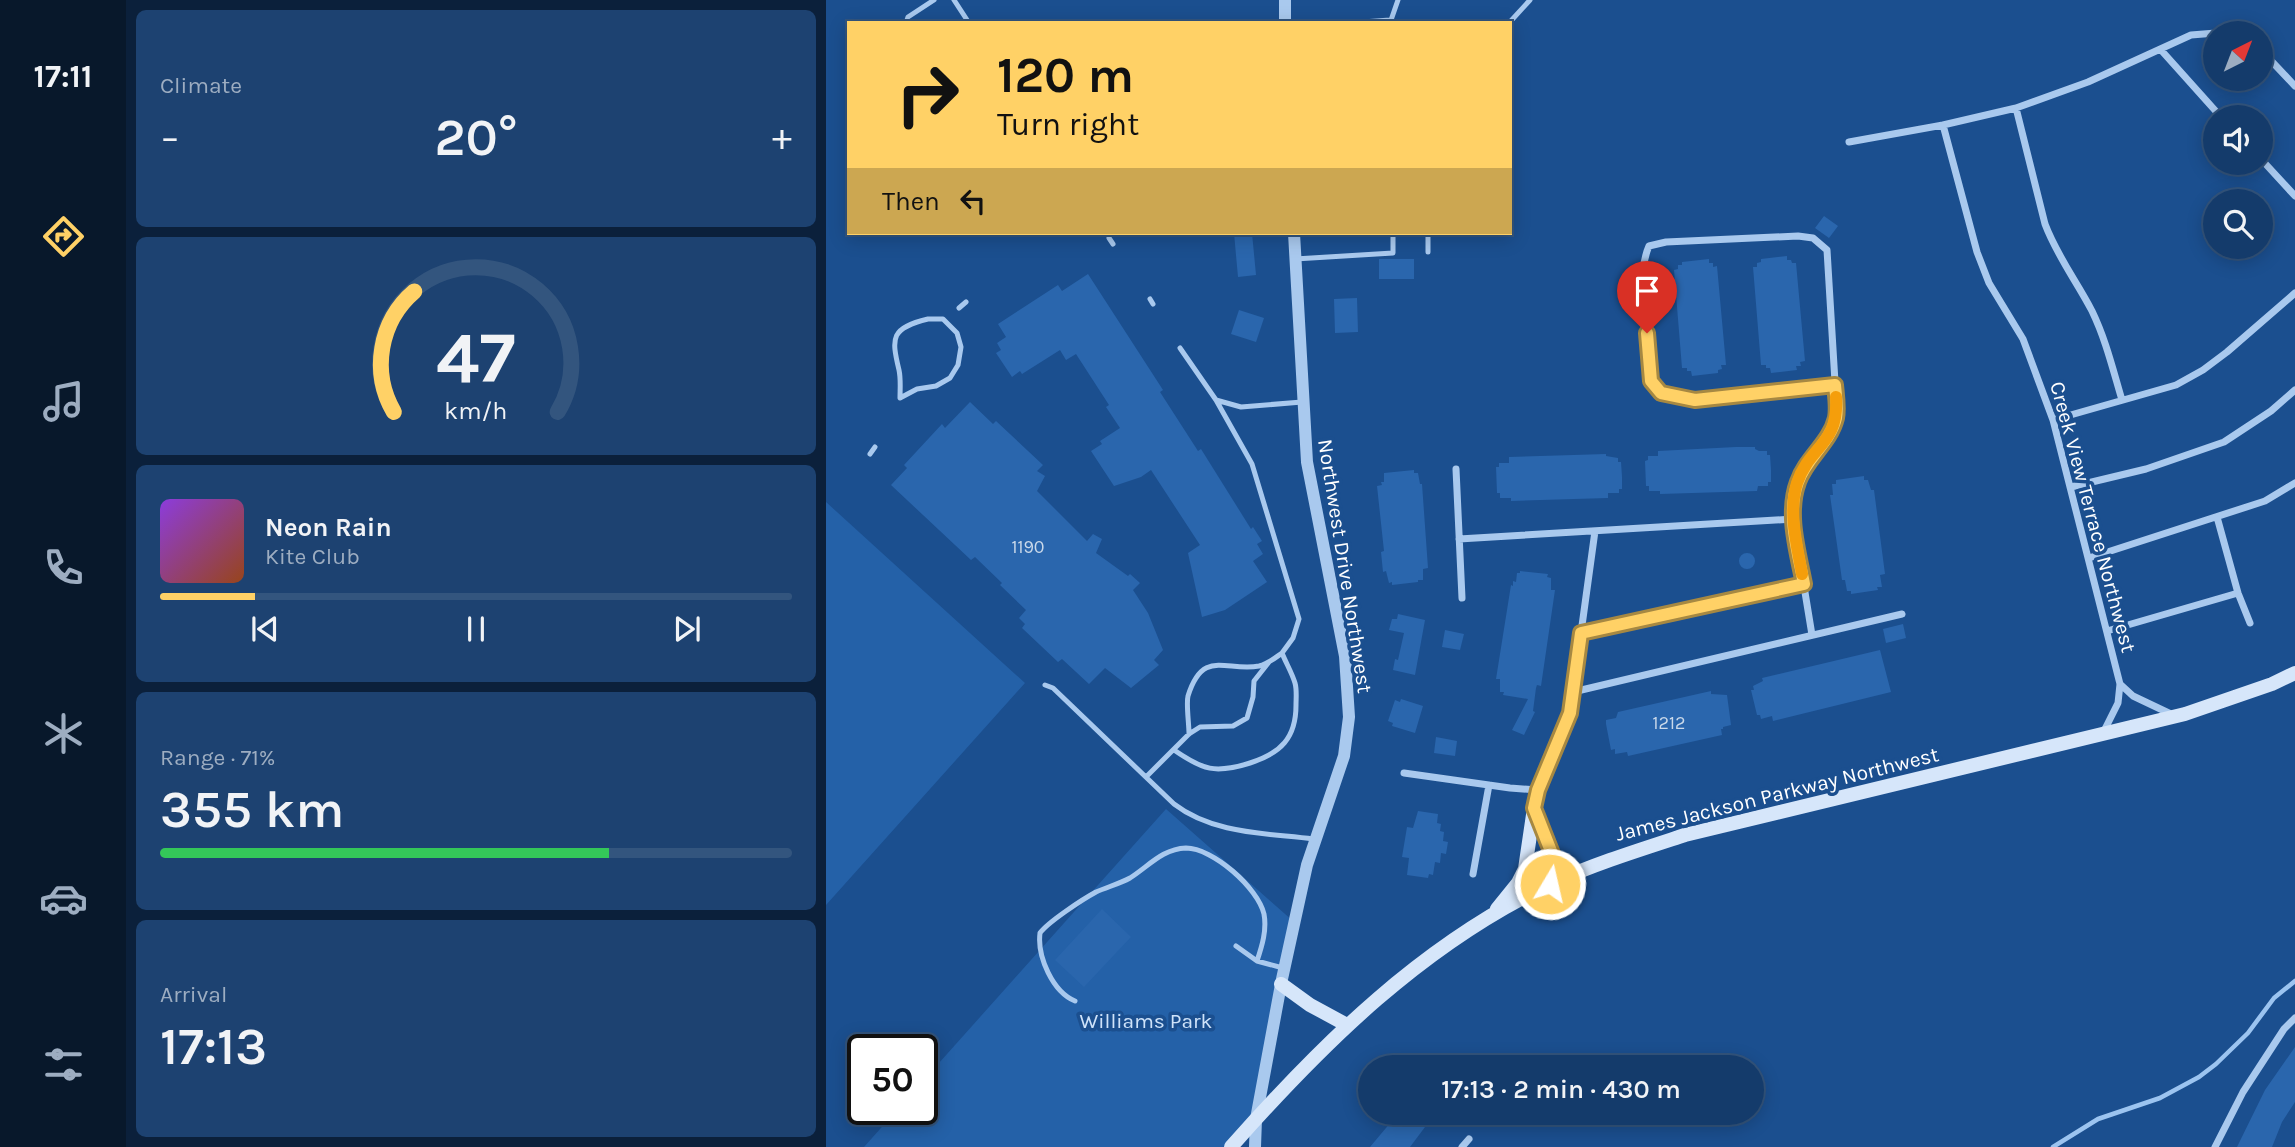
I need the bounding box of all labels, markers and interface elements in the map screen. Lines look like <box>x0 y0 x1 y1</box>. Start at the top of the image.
north arrow <box>2203 21 2273 91</box>
map controls <box>2203 21 2273 259</box>
text: 120 m <box>997 47 1134 104</box>
icon: right <box>882 49 973 140</box>
text: 17:11 <box>34 58 92 95</box>
text: Climate <box>160 72 242 99</box>
button: sound <box>2203 105 2273 175</box>
text: Turn right <box>997 106 1139 143</box>
text: 20° <box>435 107 517 168</box>
text: − <box>160 115 180 160</box>
text: + <box>772 115 792 160</box>
icon: left <box>954 182 992 220</box>
text: Then <box>882 186 940 217</box>
button: search <box>2203 189 2273 259</box>
icon: directions <box>39 212 88 261</box>
pin <box>1617 261 1677 333</box>
icon: arrive <box>1628 272 1666 310</box>
text: 47 <box>436 316 516 401</box>
icon: music <box>39 377 88 426</box>
street label: Creek View Terrace Northwest <box>2045 379 2141 655</box>
text: km/h <box>444 396 508 425</box>
street label: Northwest Drive Northwest <box>1313 437 1377 695</box>
text: Neon Rain <box>265 512 392 543</box>
house number: 1190 <box>1011 536 1045 558</box>
icon: phone <box>39 543 88 592</box>
text: Kite Club <box>265 543 360 570</box>
icon: previous <box>246 610 284 648</box>
icon: pause <box>457 610 495 648</box>
icon: next <box>668 610 706 648</box>
icon: climate <box>39 709 88 758</box>
house number: 1212 <box>1653 712 1685 734</box>
street label: James Jackson Parkway Northwest <box>1613 742 1941 846</box>
text: Range · 71% <box>160 744 276 771</box>
text: 355 km <box>160 779 344 840</box>
position arrow <box>1513 847 1587 921</box>
icon: car <box>39 874 88 923</box>
text: Arrival <box>160 981 227 1008</box>
park label: Williams Park <box>1080 1009 1213 1033</box>
text: 17:13 <box>160 1016 267 1077</box>
speed limit sign: 50 <box>847 1034 938 1125</box>
icon: filters <box>39 1040 88 1089</box>
text: 17:13 · 2 min · 430 m <box>1441 1074 1681 1105</box>

